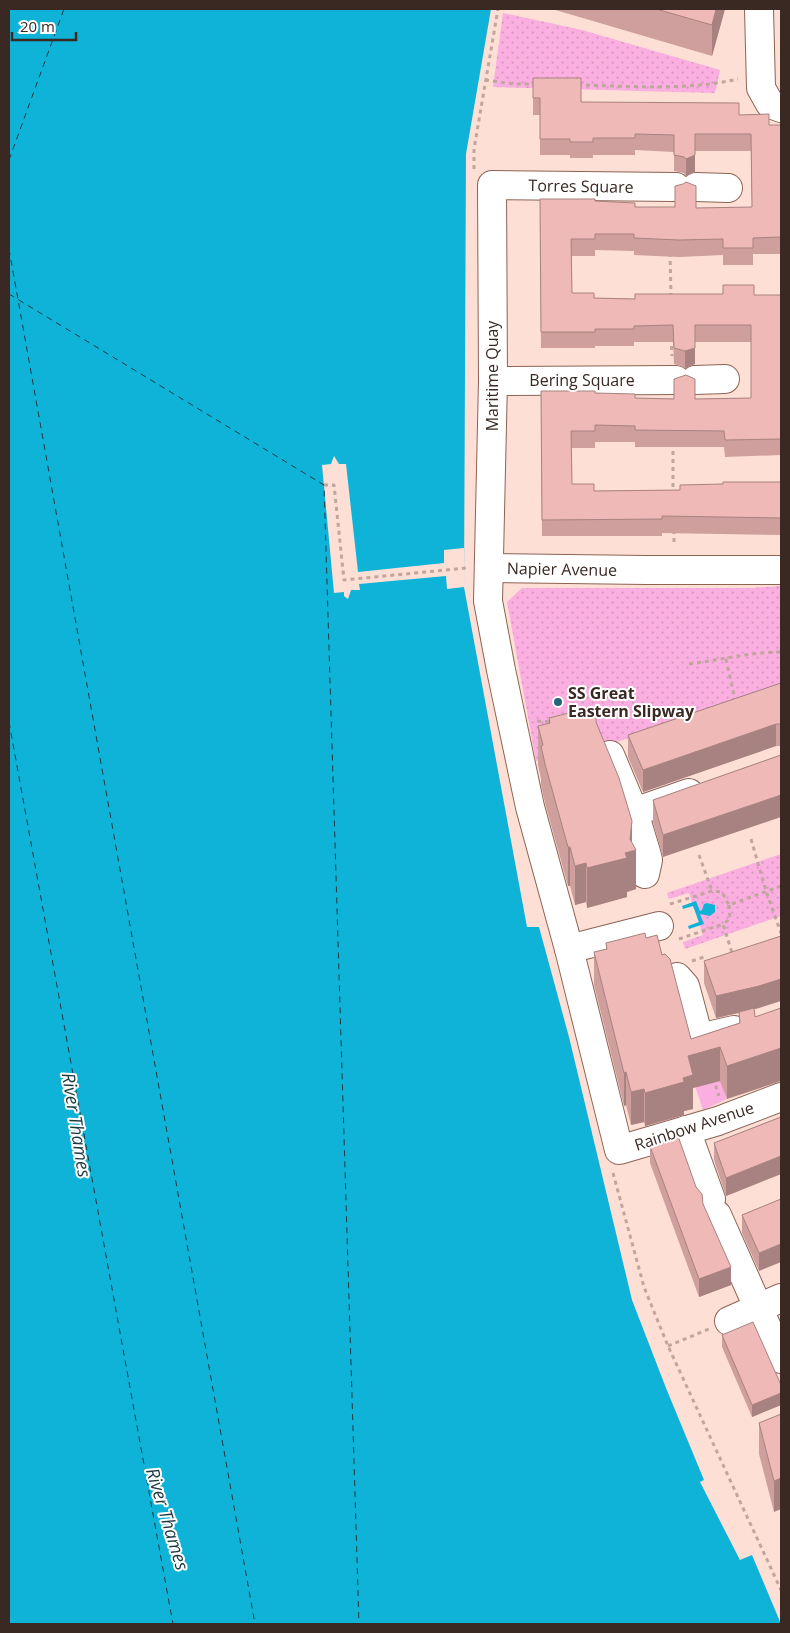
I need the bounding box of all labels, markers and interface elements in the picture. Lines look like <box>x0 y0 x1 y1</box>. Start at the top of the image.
scale bar <box>12 10 76 42</box>
text: 20 m <box>20 16 55 36</box>
street label: Torres Square <box>528 174 634 198</box>
street label: Maritime Quay <box>481 320 503 431</box>
street label: Bering Square <box>529 369 635 391</box>
street label: Napier Avenue <box>507 557 617 581</box>
place label: SS Great Eastern Slipway <box>568 682 695 722</box>
marker: SS Great Eastern Slipway <box>552 696 564 708</box>
water label: River Thames <box>57 1071 97 1179</box>
street label: Rainbow Avenue <box>631 1096 757 1156</box>
water label: River Thames <box>141 1465 195 1573</box>

